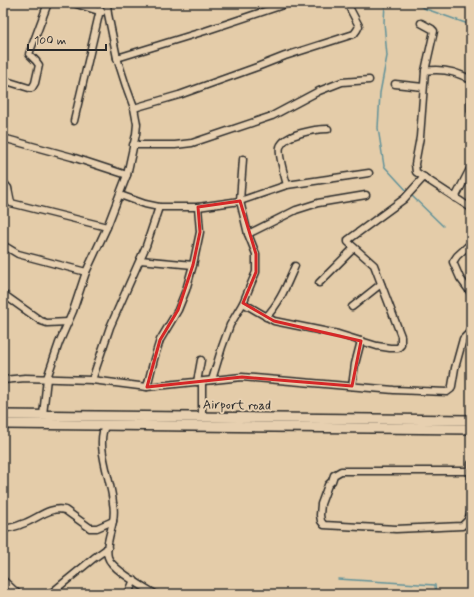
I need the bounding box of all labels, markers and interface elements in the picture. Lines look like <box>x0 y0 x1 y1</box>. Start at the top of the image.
scale bar <box>28 26 106 52</box>
text: 100 m <box>34 33 66 49</box>
street label: Airport road <box>203 396 271 415</box>

